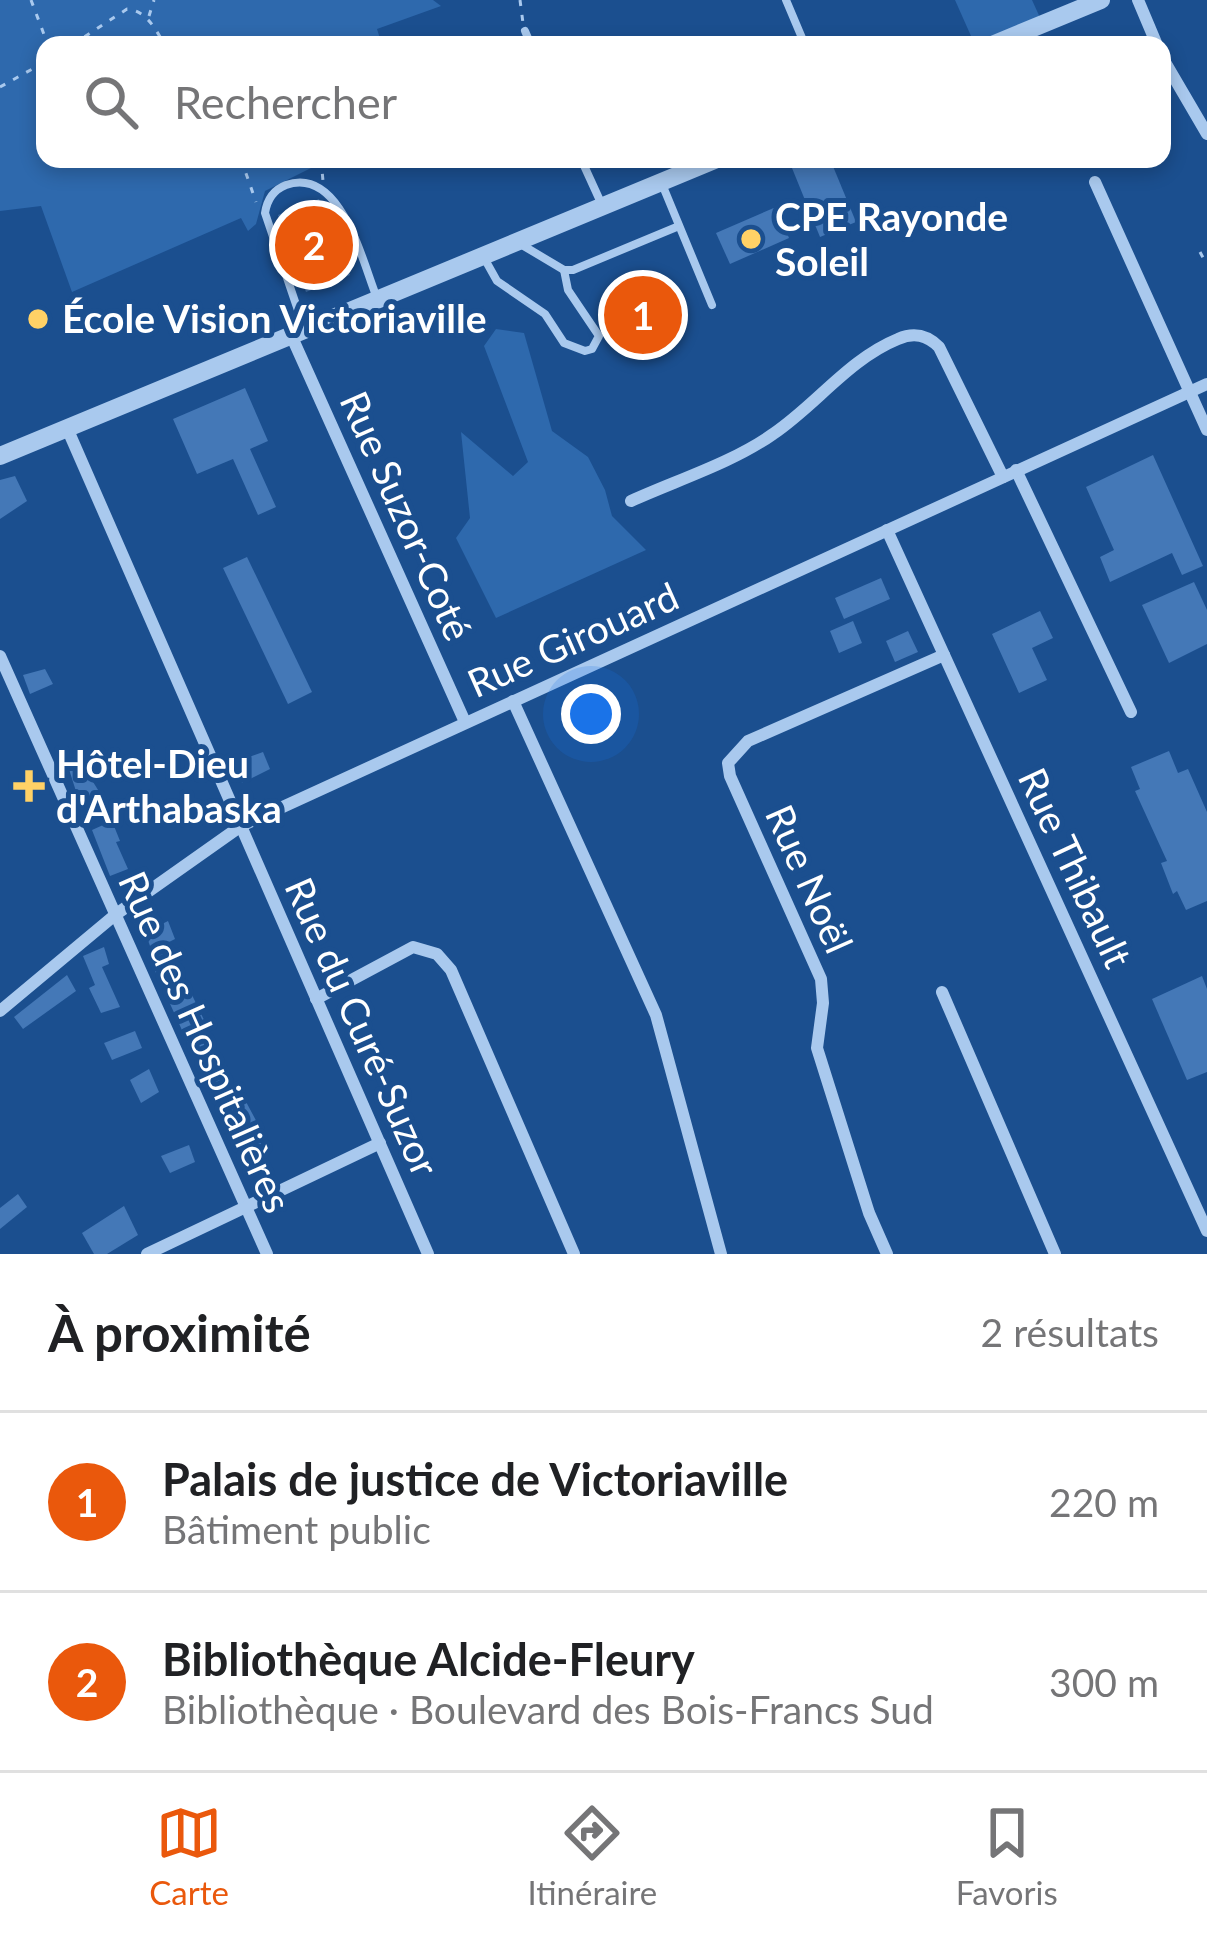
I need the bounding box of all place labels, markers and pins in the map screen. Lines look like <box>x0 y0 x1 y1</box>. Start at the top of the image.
place label: CPE Rayonde Soleil <box>775 193 1008 284</box>
pin: 2 <box>275 200 353 290</box>
marker: CPE Rayonde Soleil <box>738 226 764 252</box>
pin: 1 <box>604 270 682 360</box>
place label: École Vision Victoriaville <box>62 295 486 341</box>
marker: École Vision Victoriaville <box>25 306 51 332</box>
place label: Hôtel-Dieu d'Arthabaska <box>56 740 282 831</box>
marker: Hôtel-Dieu d'Arthabaska <box>13 770 45 802</box>

